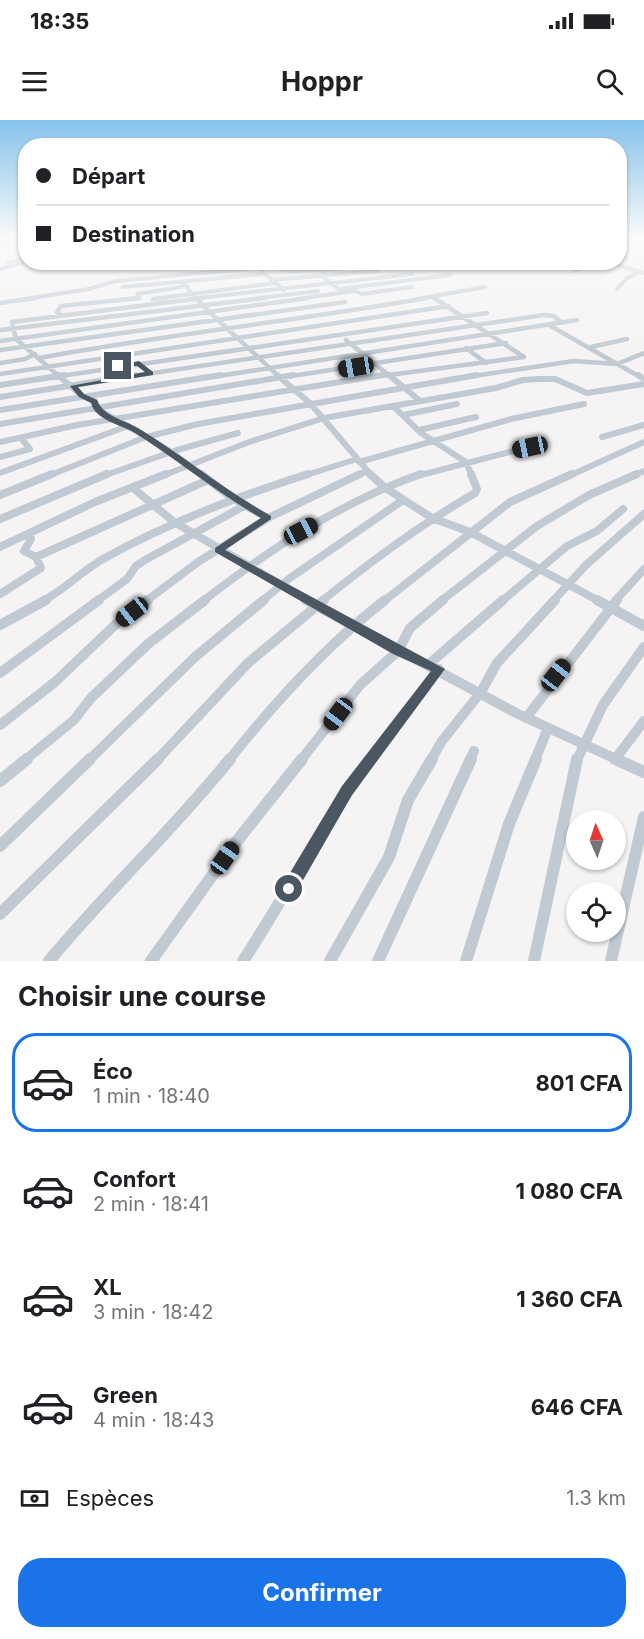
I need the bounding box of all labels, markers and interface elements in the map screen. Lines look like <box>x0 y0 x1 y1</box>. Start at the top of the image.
text: 18:35 <box>30 8 89 34</box>
icon: menu <box>18 65 51 98</box>
text: Hoppr <box>281 65 363 98</box>
icon: search <box>593 65 626 98</box>
text: Départ <box>72 163 145 189</box>
text: Destination <box>72 221 195 247</box>
route end <box>104 352 131 379</box>
car <box>337 355 375 379</box>
car <box>511 434 549 460</box>
car <box>281 515 321 547</box>
car <box>112 594 152 630</box>
car <box>538 655 574 695</box>
car <box>320 694 356 734</box>
north arrow <box>566 810 626 870</box>
map controls <box>566 810 626 942</box>
car <box>207 838 243 878</box>
route start <box>275 875 302 902</box>
button: locate <box>566 882 626 942</box>
text: Choisir une course <box>18 980 266 1013</box>
icon: car <box>21 1056 75 1110</box>
text: Éco <box>93 1058 133 1084</box>
text: 801 CFA <box>536 1070 623 1096</box>
text: 1 min · 18:40 <box>93 1084 210 1108</box>
icon: car <box>21 1164 75 1218</box>
text: Confort <box>93 1166 176 1192</box>
text: 1 080 CFA <box>515 1178 623 1204</box>
text: 2 min · 18:41 <box>93 1192 209 1216</box>
icon: car <box>21 1272 75 1326</box>
text: XL <box>93 1274 122 1300</box>
text: 1 360 CFA <box>516 1286 623 1312</box>
text: 3 min · 18:42 <box>93 1300 214 1324</box>
icon: car <box>21 1380 75 1434</box>
text: Green <box>93 1382 158 1408</box>
text: 646 CFA <box>531 1394 623 1420</box>
text: 4 min · 18:43 <box>93 1408 214 1432</box>
icon: cash <box>18 1482 51 1515</box>
text: Espèces <box>66 1485 154 1511</box>
text: 1.3 km <box>566 1486 626 1510</box>
button: Confirmer <box>18 1558 626 1627</box>

